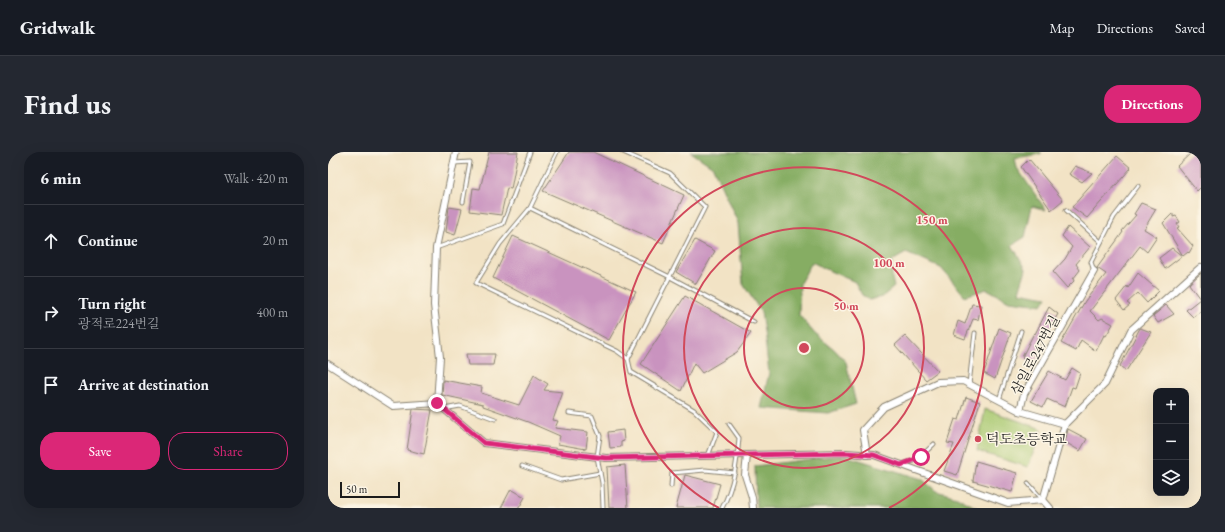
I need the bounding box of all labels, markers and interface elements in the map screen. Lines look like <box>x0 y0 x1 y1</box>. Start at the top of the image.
text: Gridwalk <box>20 15 95 40</box>
text: Map <box>1049 19 1075 37</box>
text: Directions <box>1097 19 1153 37</box>
text: Saved <box>1175 19 1205 37</box>
button: Directions <box>1104 85 1201 123</box>
text: Find us <box>24 86 111 122</box>
text: 6 min <box>40 167 81 189</box>
text: Walk · 420 m <box>224 170 288 187</box>
text: 150 m <box>916 212 948 228</box>
icon: ahead <box>40 230 62 252</box>
text: Continue <box>78 231 138 250</box>
text: 20 m <box>263 232 288 249</box>
text: 100 m <box>873 255 905 271</box>
text: Turn right <box>78 294 146 313</box>
text: 50 m <box>833 298 859 314</box>
icon: right <box>40 302 62 324</box>
text: 400 m <box>257 304 288 321</box>
street label: 삼일로247번길 <box>1006 312 1064 398</box>
text: 광적로224번길 <box>78 315 160 332</box>
centre of rings <box>797 341 811 355</box>
icon: arrive <box>40 374 62 396</box>
text: Arrive at destination <box>78 375 209 394</box>
map controls <box>1153 388 1189 496</box>
button: + <box>1153 388 1189 424</box>
route end <box>428 394 446 412</box>
button: − <box>1153 424 1189 460</box>
place label: 덕도초등학교 <box>986 430 1068 448</box>
button: Save <box>40 432 160 470</box>
button: Share <box>168 432 288 470</box>
marker: 덕도초등학교 <box>973 434 983 444</box>
route start <box>912 448 930 466</box>
button: layers <box>1153 460 1189 496</box>
scale bar <box>340 480 400 499</box>
text: 50 m <box>346 482 367 496</box>

